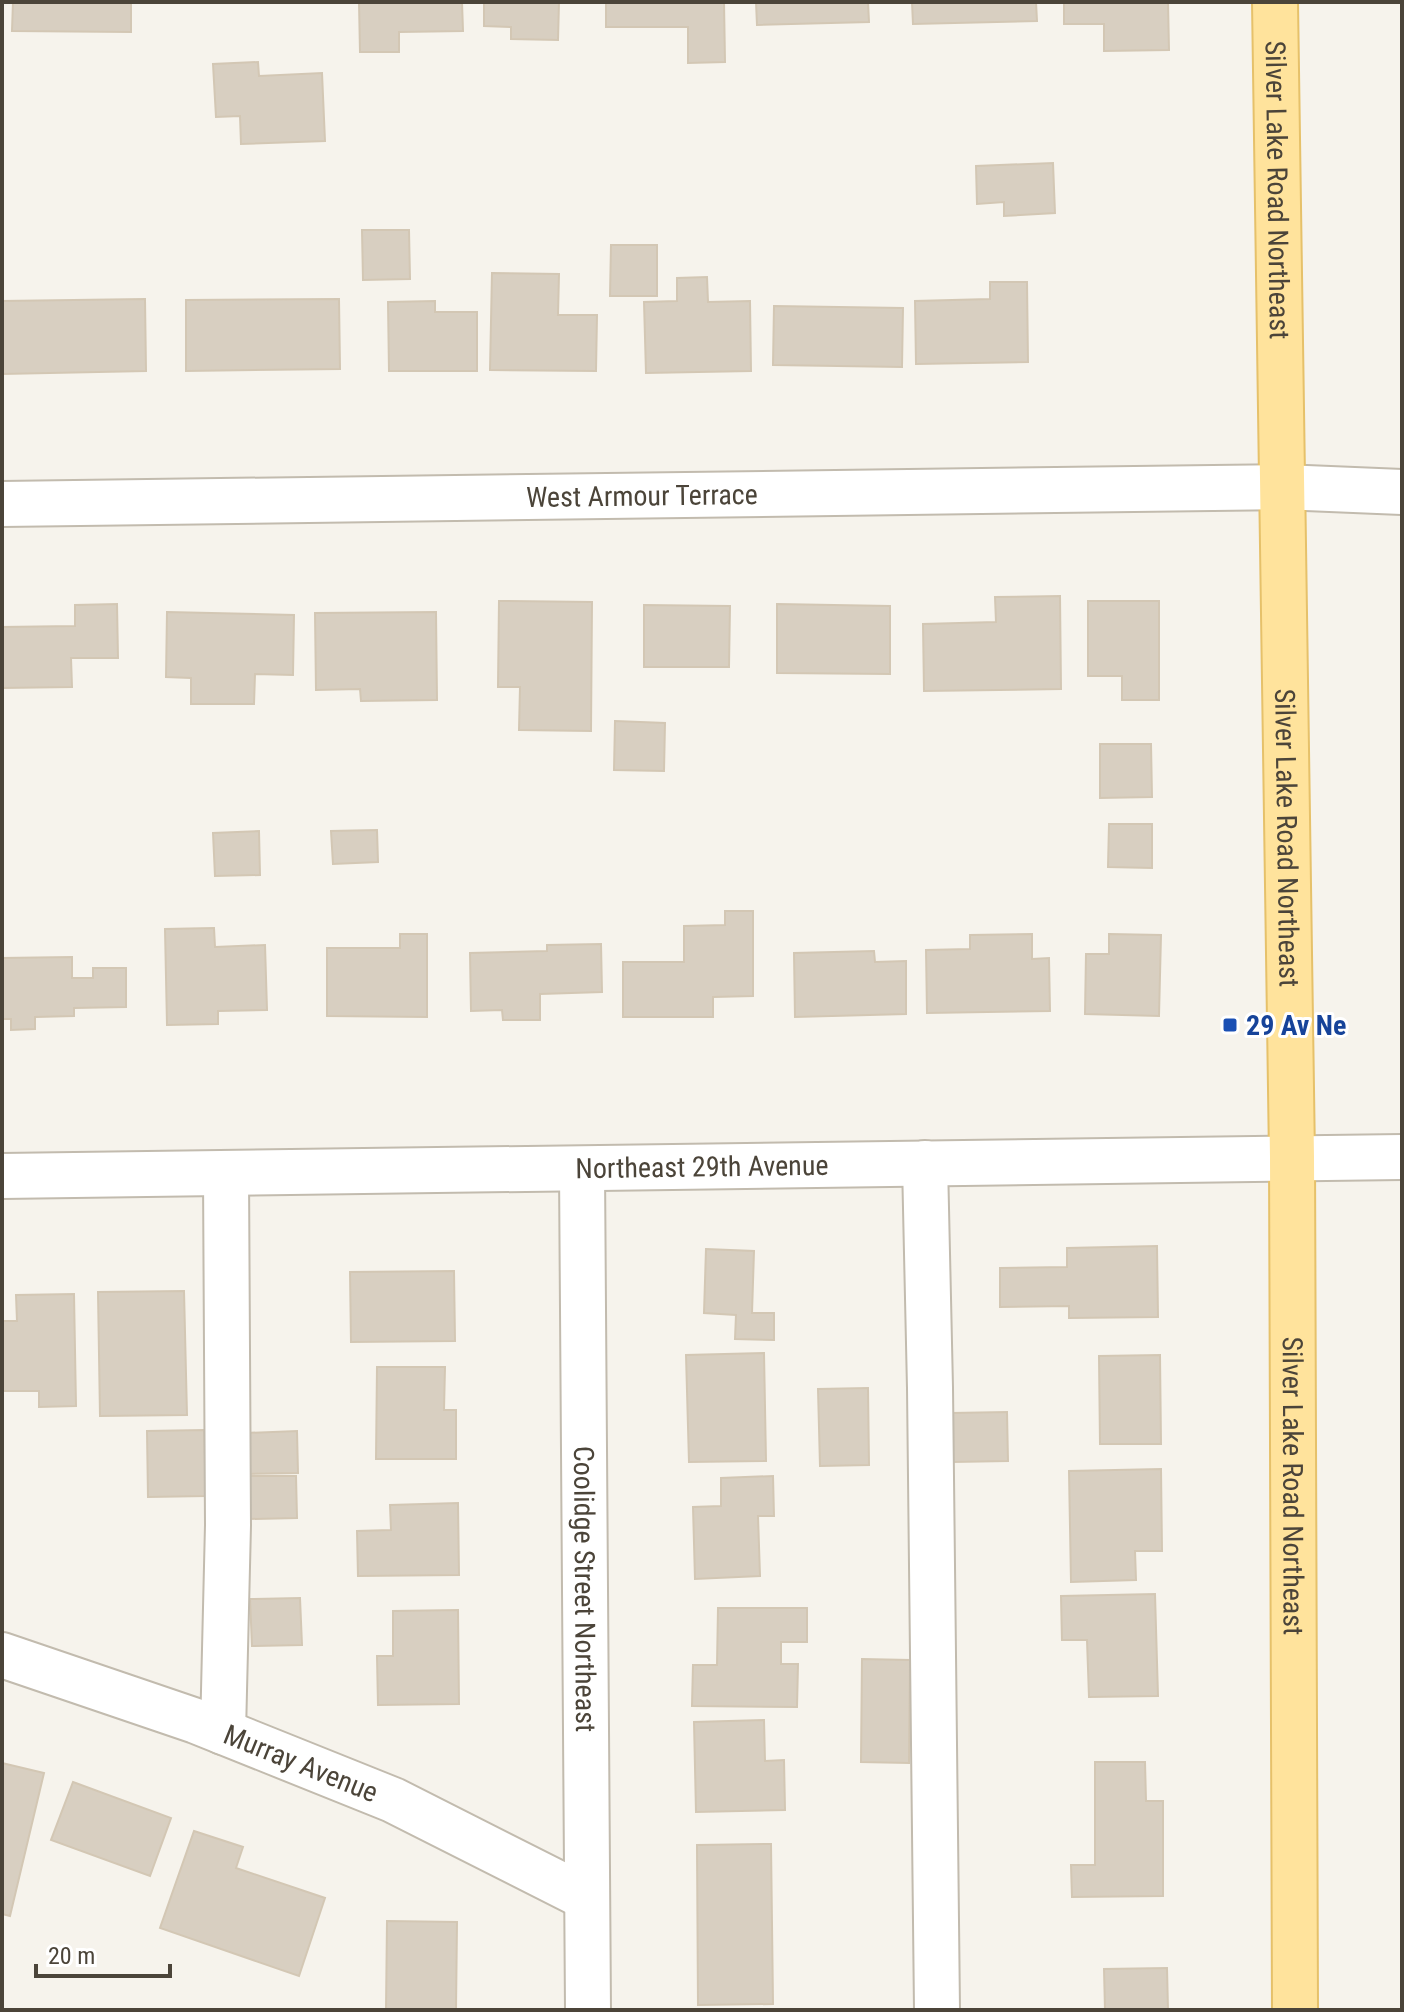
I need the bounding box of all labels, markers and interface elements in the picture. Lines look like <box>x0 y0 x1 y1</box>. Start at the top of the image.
street label: Silver Lake Road Northeast <box>1259 40 1296 340</box>
street label: West Armour Terrace <box>526 477 758 514</box>
street label: Silver Lake Road Northeast <box>1269 688 1306 988</box>
place label: 29 Av Ne <box>1246 1009 1346 1042</box>
marker: 29 Av Ne <box>1221 1016 1239 1034</box>
street label: Northeast 29th Avenue <box>575 1148 829 1185</box>
street label: Silver Lake Road Northeast <box>1276 1336 1310 1635</box>
street label: Coolidge Street Northeast <box>567 1446 603 1732</box>
street label: Murray Avenue <box>219 1717 383 1809</box>
scale bar <box>36 1928 170 1978</box>
text: 20 m <box>48 1942 95 1970</box>

